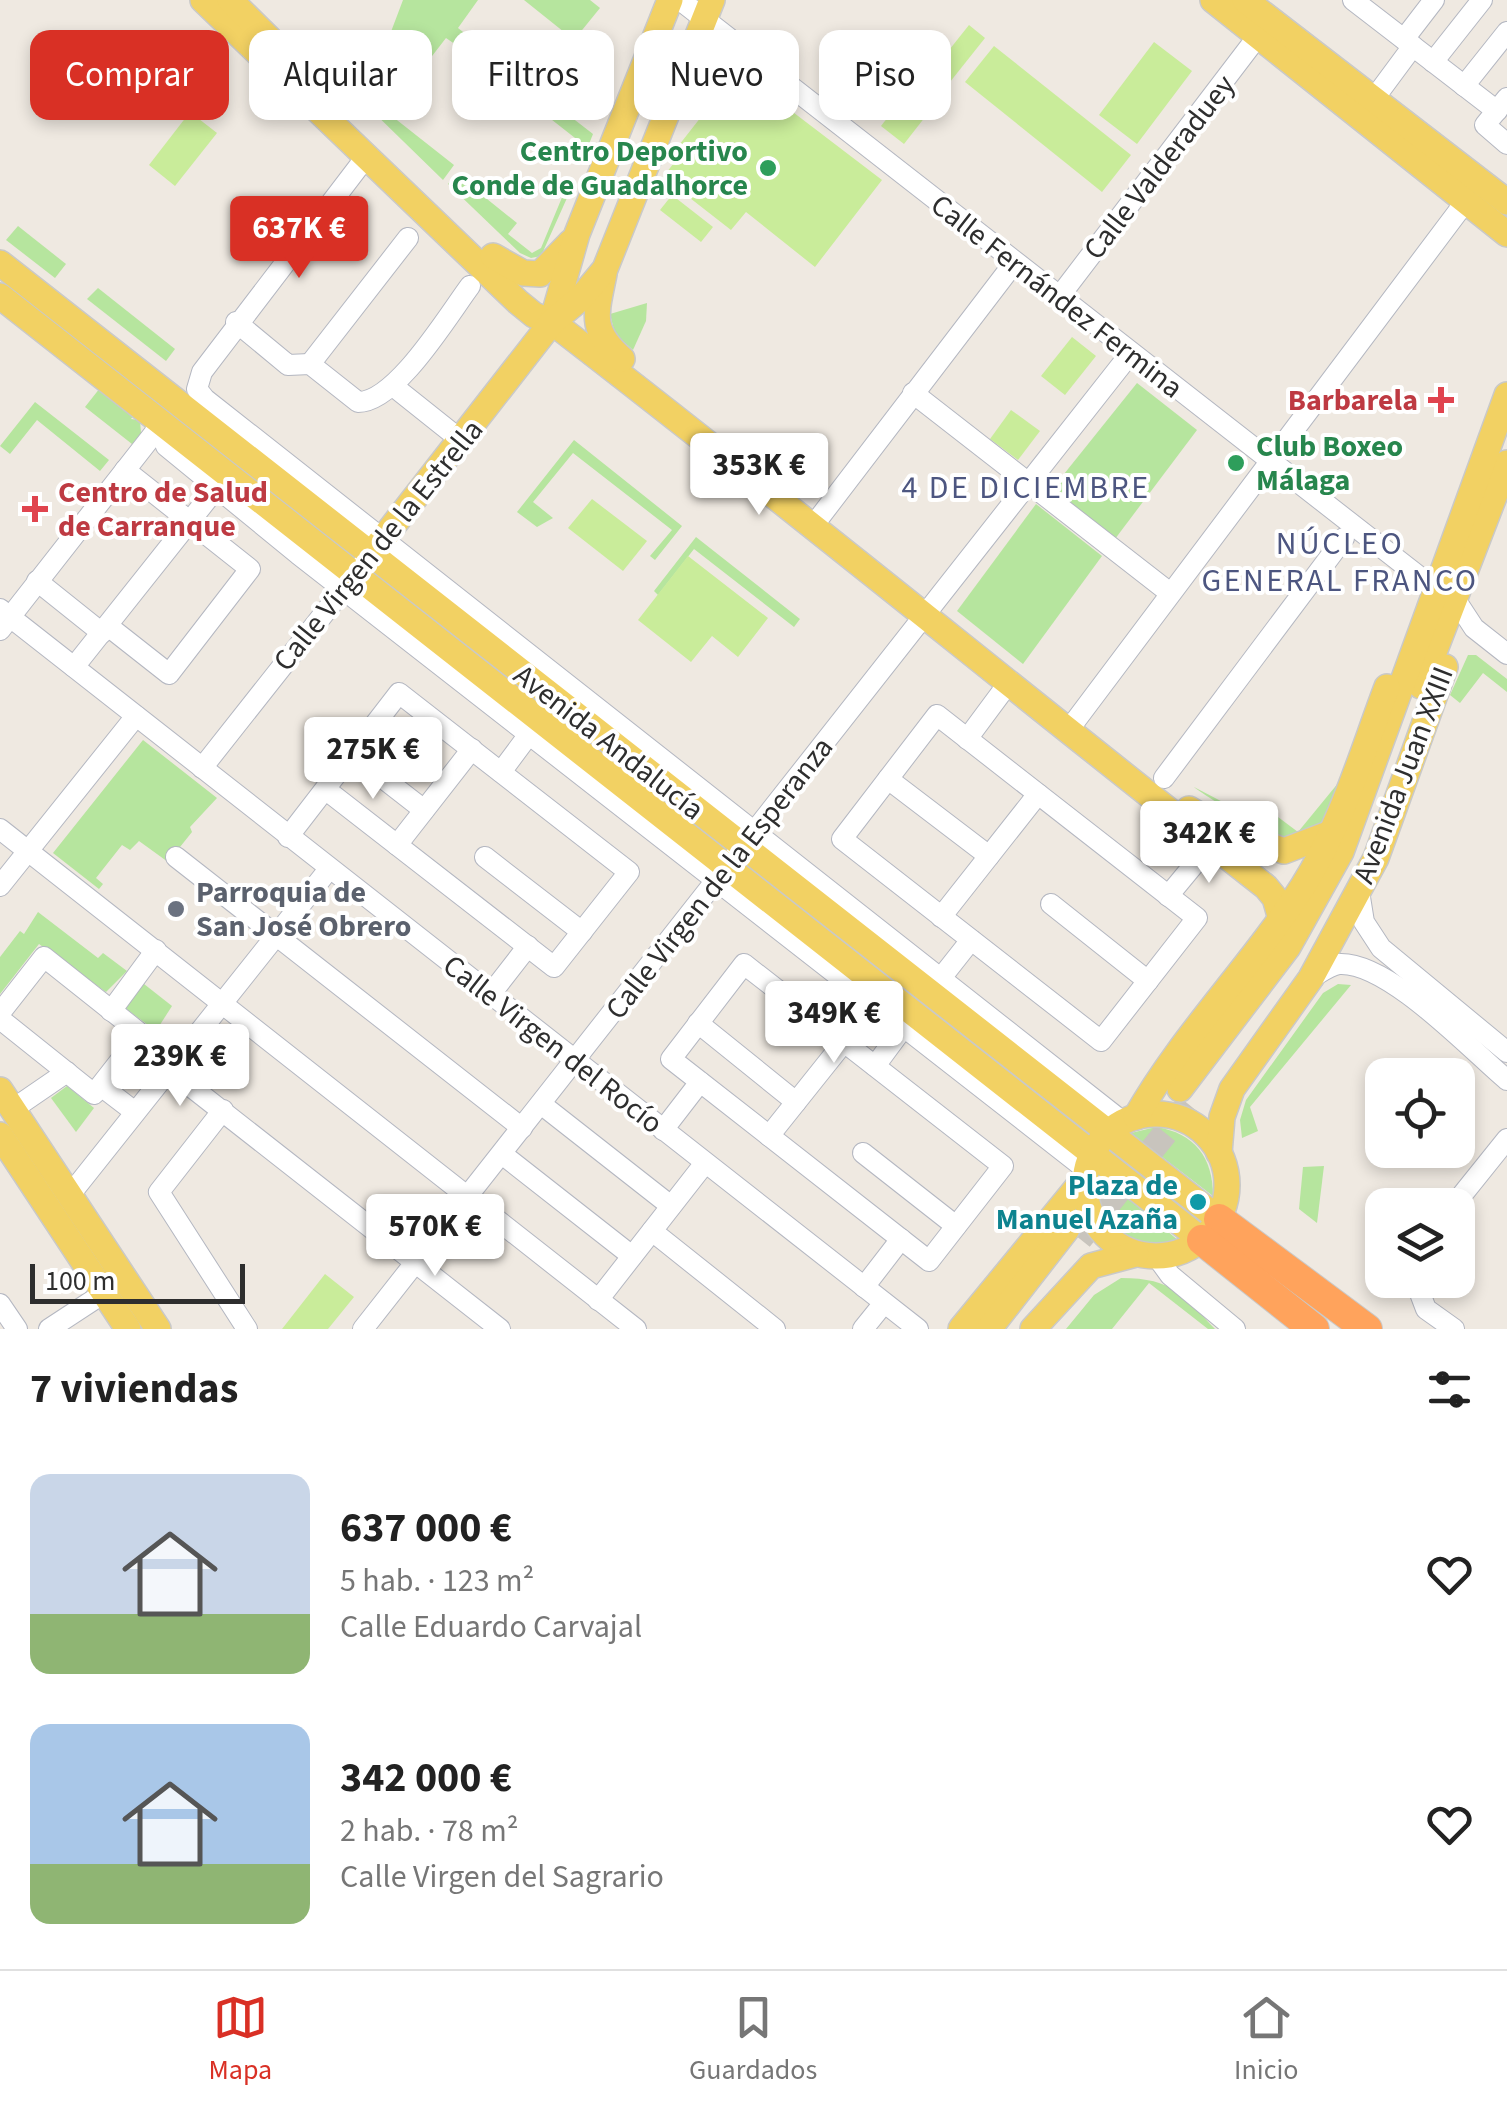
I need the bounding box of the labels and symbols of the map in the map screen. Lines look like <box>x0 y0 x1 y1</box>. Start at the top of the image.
street label: Calle Valderaduey <box>1073 66 1245 269</box>
place label: Centro Deportivo Conde de Guadalhorce <box>452 130 748 207</box>
marker: Centro Deportivo Conde de Guadalhorce <box>757 157 779 179</box>
street label: Calle Fernández Fermina <box>921 184 1192 409</box>
pin: 637K € <box>218 196 380 281</box>
place label: Barbarela <box>1288 379 1418 422</box>
marker: Barbarela <box>1428 387 1454 413</box>
street label: Calle Virgen de la Estrella <box>263 410 494 680</box>
place label: Club Boxeo Málaga <box>1256 425 1403 502</box>
pin: 353K € <box>678 433 840 518</box>
marker: Club Boxeo Málaga <box>1225 452 1247 474</box>
district label: 4 DE DICIEMBRE <box>901 465 1151 511</box>
place label: Centro de Salud de Carranque <box>58 471 268 548</box>
marker: Centro de Salud de Carranque <box>22 496 48 522</box>
district label: NÚCLEO GENERAL FRANCO <box>1201 521 1479 604</box>
street label: Avenida Andalucía <box>504 654 713 830</box>
street label: Avenida Juan XXIII <box>1342 661 1465 890</box>
pin: 275K € <box>292 717 454 802</box>
street label: Calle Virgen de la Esperanza <box>595 728 843 1029</box>
pin: 342K € <box>1128 801 1290 886</box>
place label: Parroquia de San José Obrero <box>196 871 411 948</box>
marker: Parroquia de San José Obrero <box>165 898 187 920</box>
street label: Calle Virgen del Rocío <box>434 945 672 1144</box>
pin: 349K € <box>753 981 915 1066</box>
pin: 239K € <box>99 1024 261 1109</box>
place label: Plaza de Manuel Azaña <box>996 1164 1178 1241</box>
marker: Plaza de Manuel Azaña <box>1187 1191 1209 1213</box>
pin: 570K € <box>354 1194 516 1279</box>
scale bar <box>30 1259 245 1304</box>

